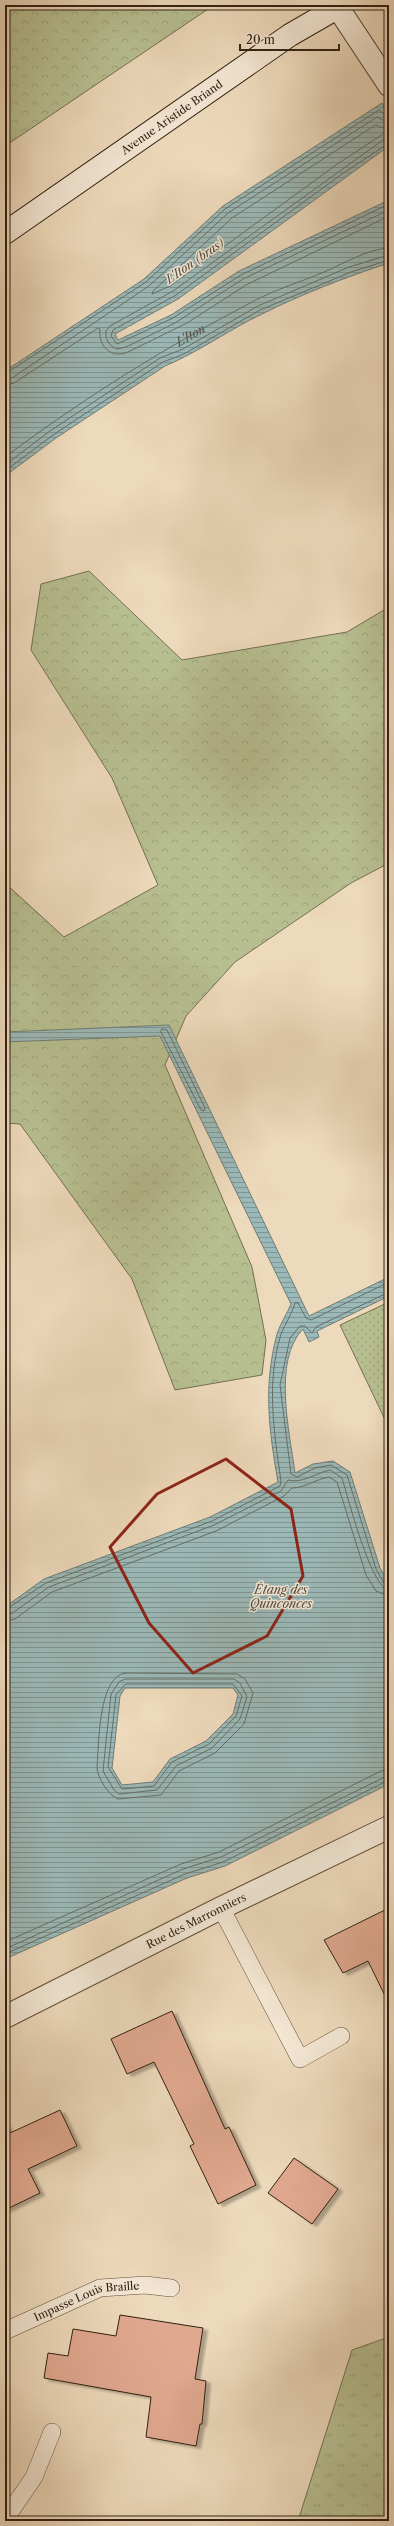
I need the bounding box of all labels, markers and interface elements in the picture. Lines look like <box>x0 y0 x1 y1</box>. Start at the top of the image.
scale bar <box>240 26 339 52</box>
text: 20 m <box>246 32 275 47</box>
street label: Avenue Aristide Briand <box>117 77 226 158</box>
water label: L'Iton (bras) <box>161 235 227 287</box>
water label: L'Iton <box>172 321 208 350</box>
water label: Étang des Quinconces <box>250 1581 313 1611</box>
street label: Rue des Marronniers <box>144 1890 249 1952</box>
street label: Impasse Louis Braille <box>31 2278 140 2324</box>

